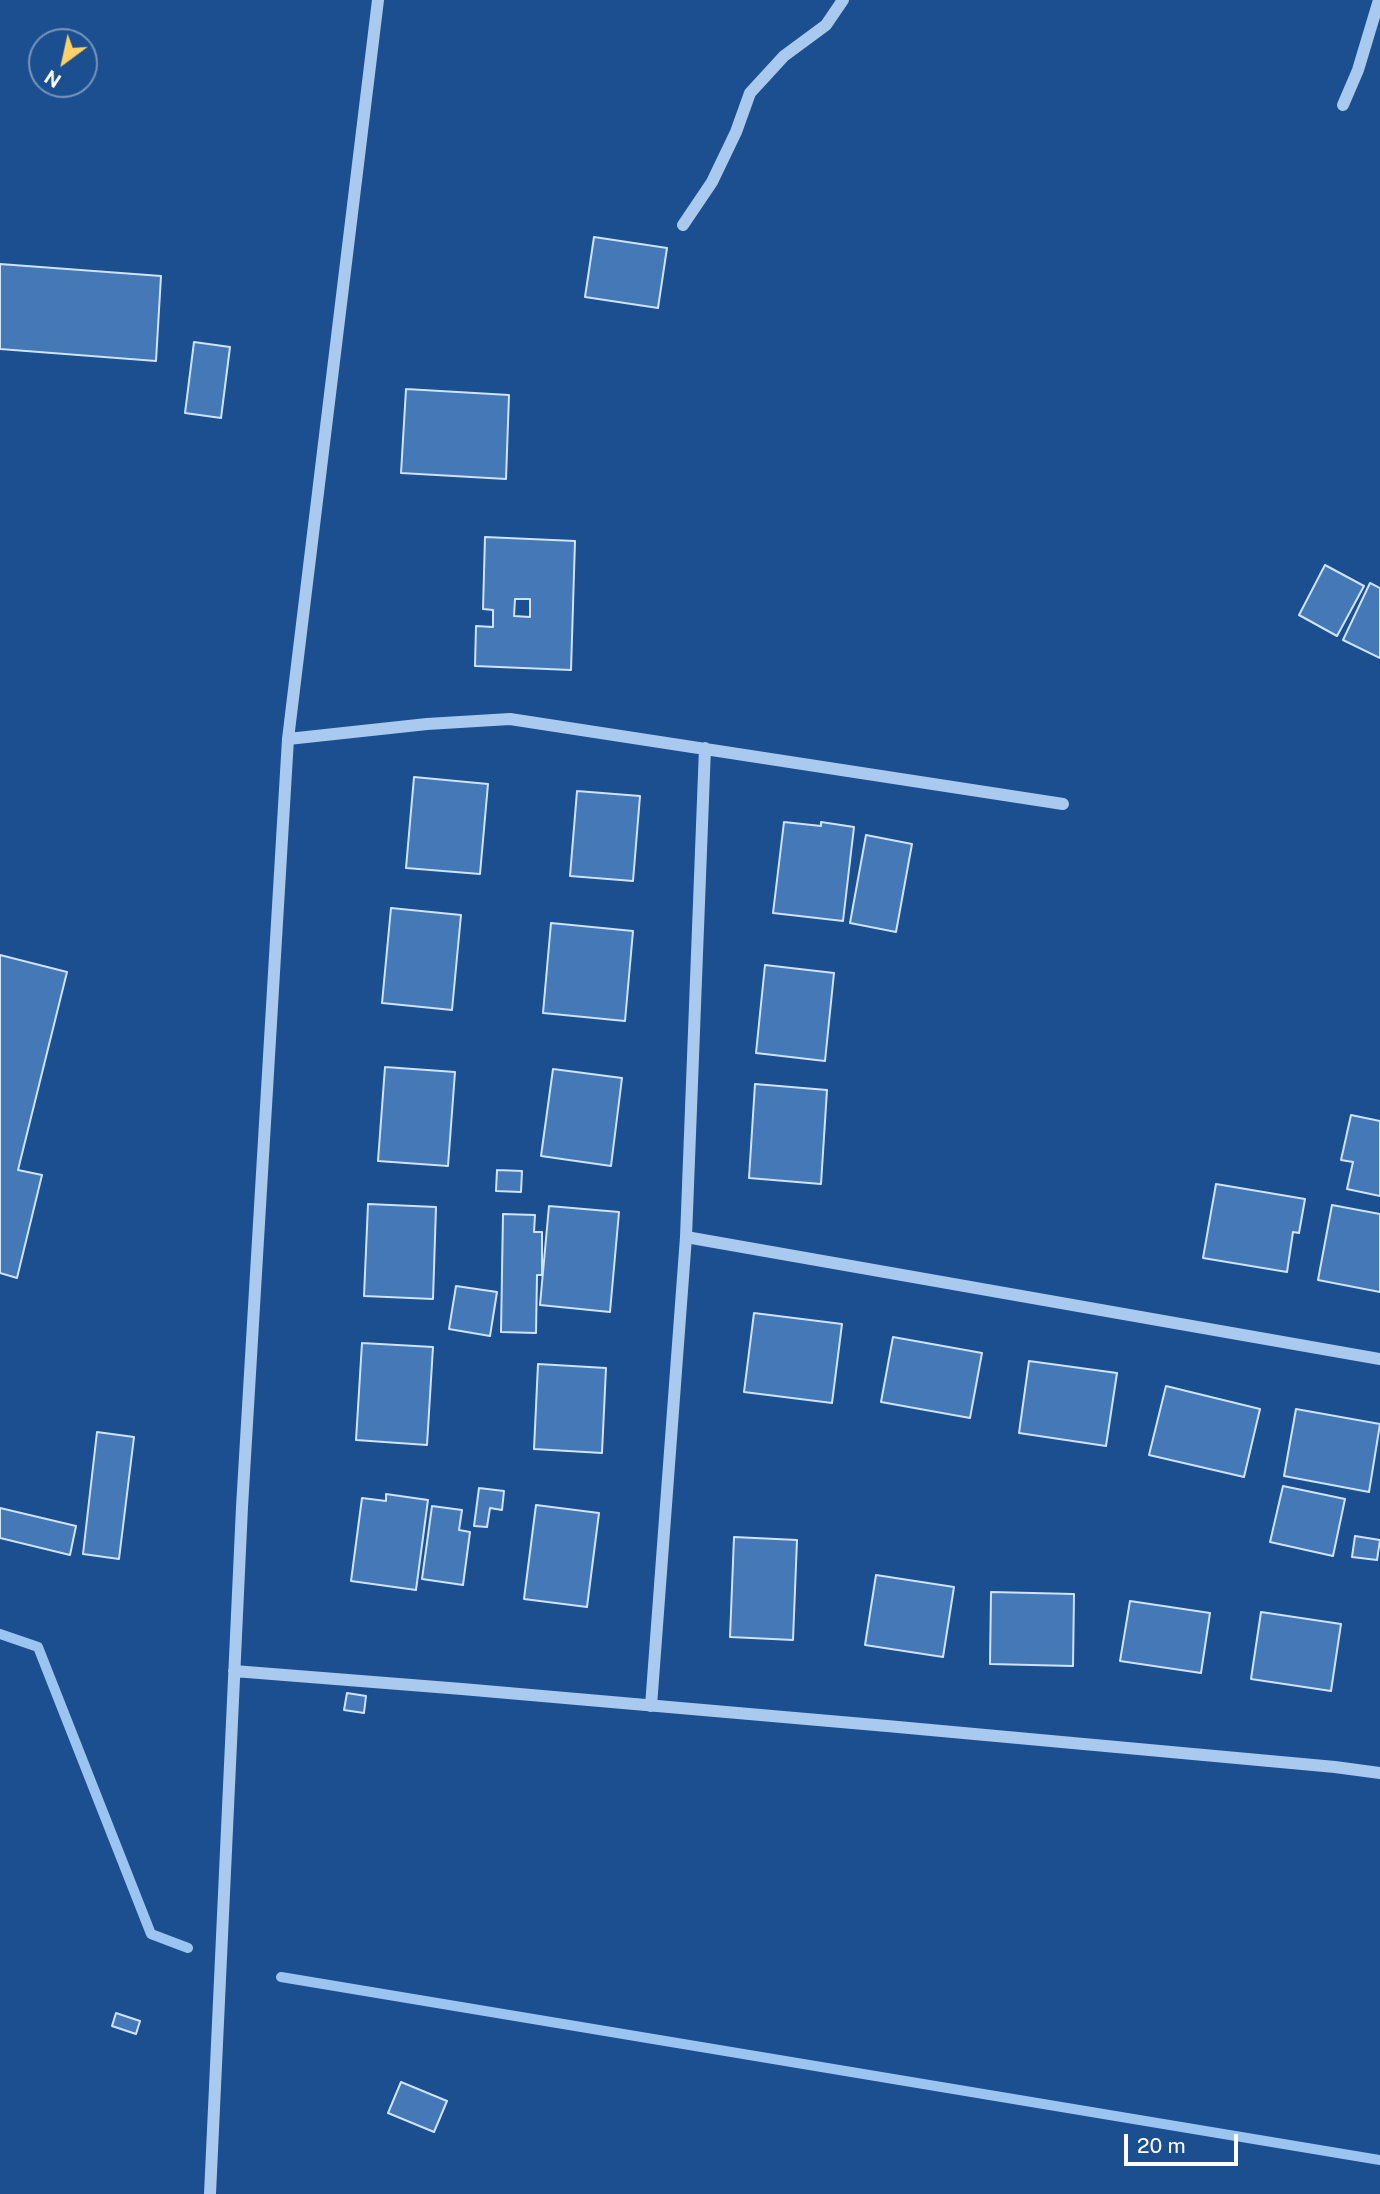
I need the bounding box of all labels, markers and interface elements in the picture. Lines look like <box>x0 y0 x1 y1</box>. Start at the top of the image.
north arrow <box>28 28 98 98</box>
text: N <box>40 66 65 92</box>
scale bar <box>1128 2120 1242 2164</box>
text: 20 m <box>1137 2133 1186 2158</box>

